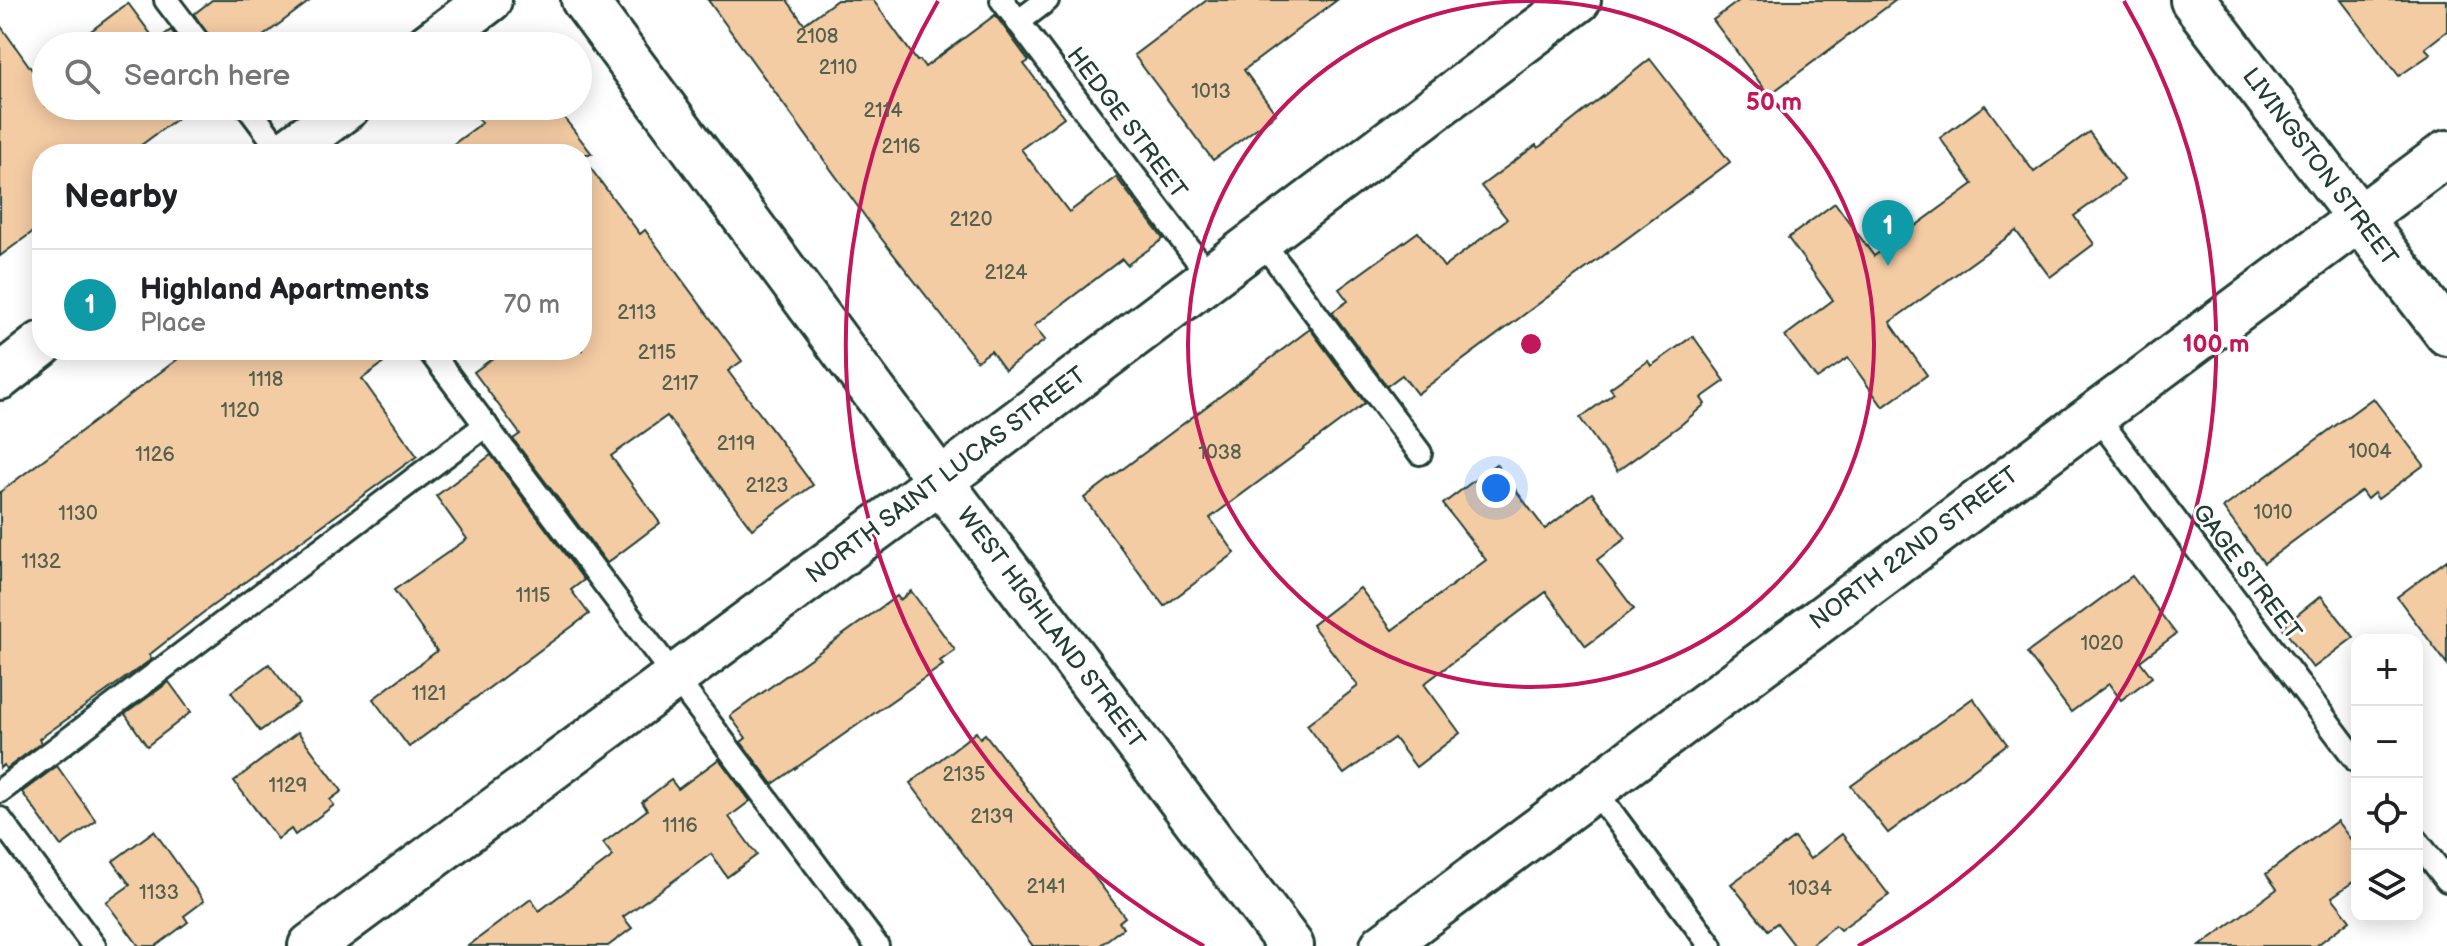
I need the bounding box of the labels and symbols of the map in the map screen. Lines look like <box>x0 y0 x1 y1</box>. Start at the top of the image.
house number: 2108 <box>796 25 838 49</box>
street label: HEDGE STREET <box>1061 42 1194 205</box>
house number: 2110 <box>819 56 857 80</box>
street label: LIVINGSTON STREET <box>2236 62 2404 272</box>
house number: 1013 <box>1191 80 1231 104</box>
text: 50 m <box>1746 88 1802 117</box>
house number: 2114 <box>863 99 903 123</box>
house number: 2116 <box>881 135 921 159</box>
pin: 1 <box>1862 200 1914 266</box>
house number: 2120 <box>950 208 992 232</box>
house number: 2124 <box>985 261 1027 285</box>
house number: 2113 <box>617 301 657 325</box>
centre of rings <box>1517 330 1545 358</box>
text: 100 m <box>2183 330 2249 359</box>
house number: 2115 <box>638 341 676 365</box>
street label: NORTH SAINT LUCAS STREET <box>801 360 1092 590</box>
house number: 1118 <box>249 368 283 392</box>
house number: 2117 <box>662 372 699 396</box>
house number: 1120 <box>220 399 260 423</box>
house number: 2119 <box>717 432 755 456</box>
house number: 1004 <box>2348 440 2392 464</box>
house number: 1038 <box>1198 441 1242 465</box>
house number: 1126 <box>135 443 175 467</box>
street label: NORTH 22ND STREET <box>1804 460 2024 636</box>
your location <box>1476 468 1516 508</box>
house number: 2123 <box>746 474 788 498</box>
street label: GAGE STREET <box>2186 498 2308 646</box>
house number: 1010 <box>2254 501 2293 525</box>
house number: 1130 <box>58 502 98 526</box>
street label: WEST HIGHLAND STREET <box>951 502 1152 755</box>
house number: 1132 <box>21 550 61 574</box>
house number: 1115 <box>516 584 550 608</box>
house number: 1020 <box>2080 632 2124 656</box>
house number: 1121 <box>412 682 446 706</box>
house number: 2135 <box>943 763 986 787</box>
house number: 1129 <box>269 774 307 798</box>
house number: 2139 <box>970 805 1014 829</box>
house number: 1116 <box>662 814 698 838</box>
house number: 2141 <box>1026 875 1066 899</box>
house number: 1034 <box>1788 877 1832 901</box>
house number: 1133 <box>139 881 179 905</box>

